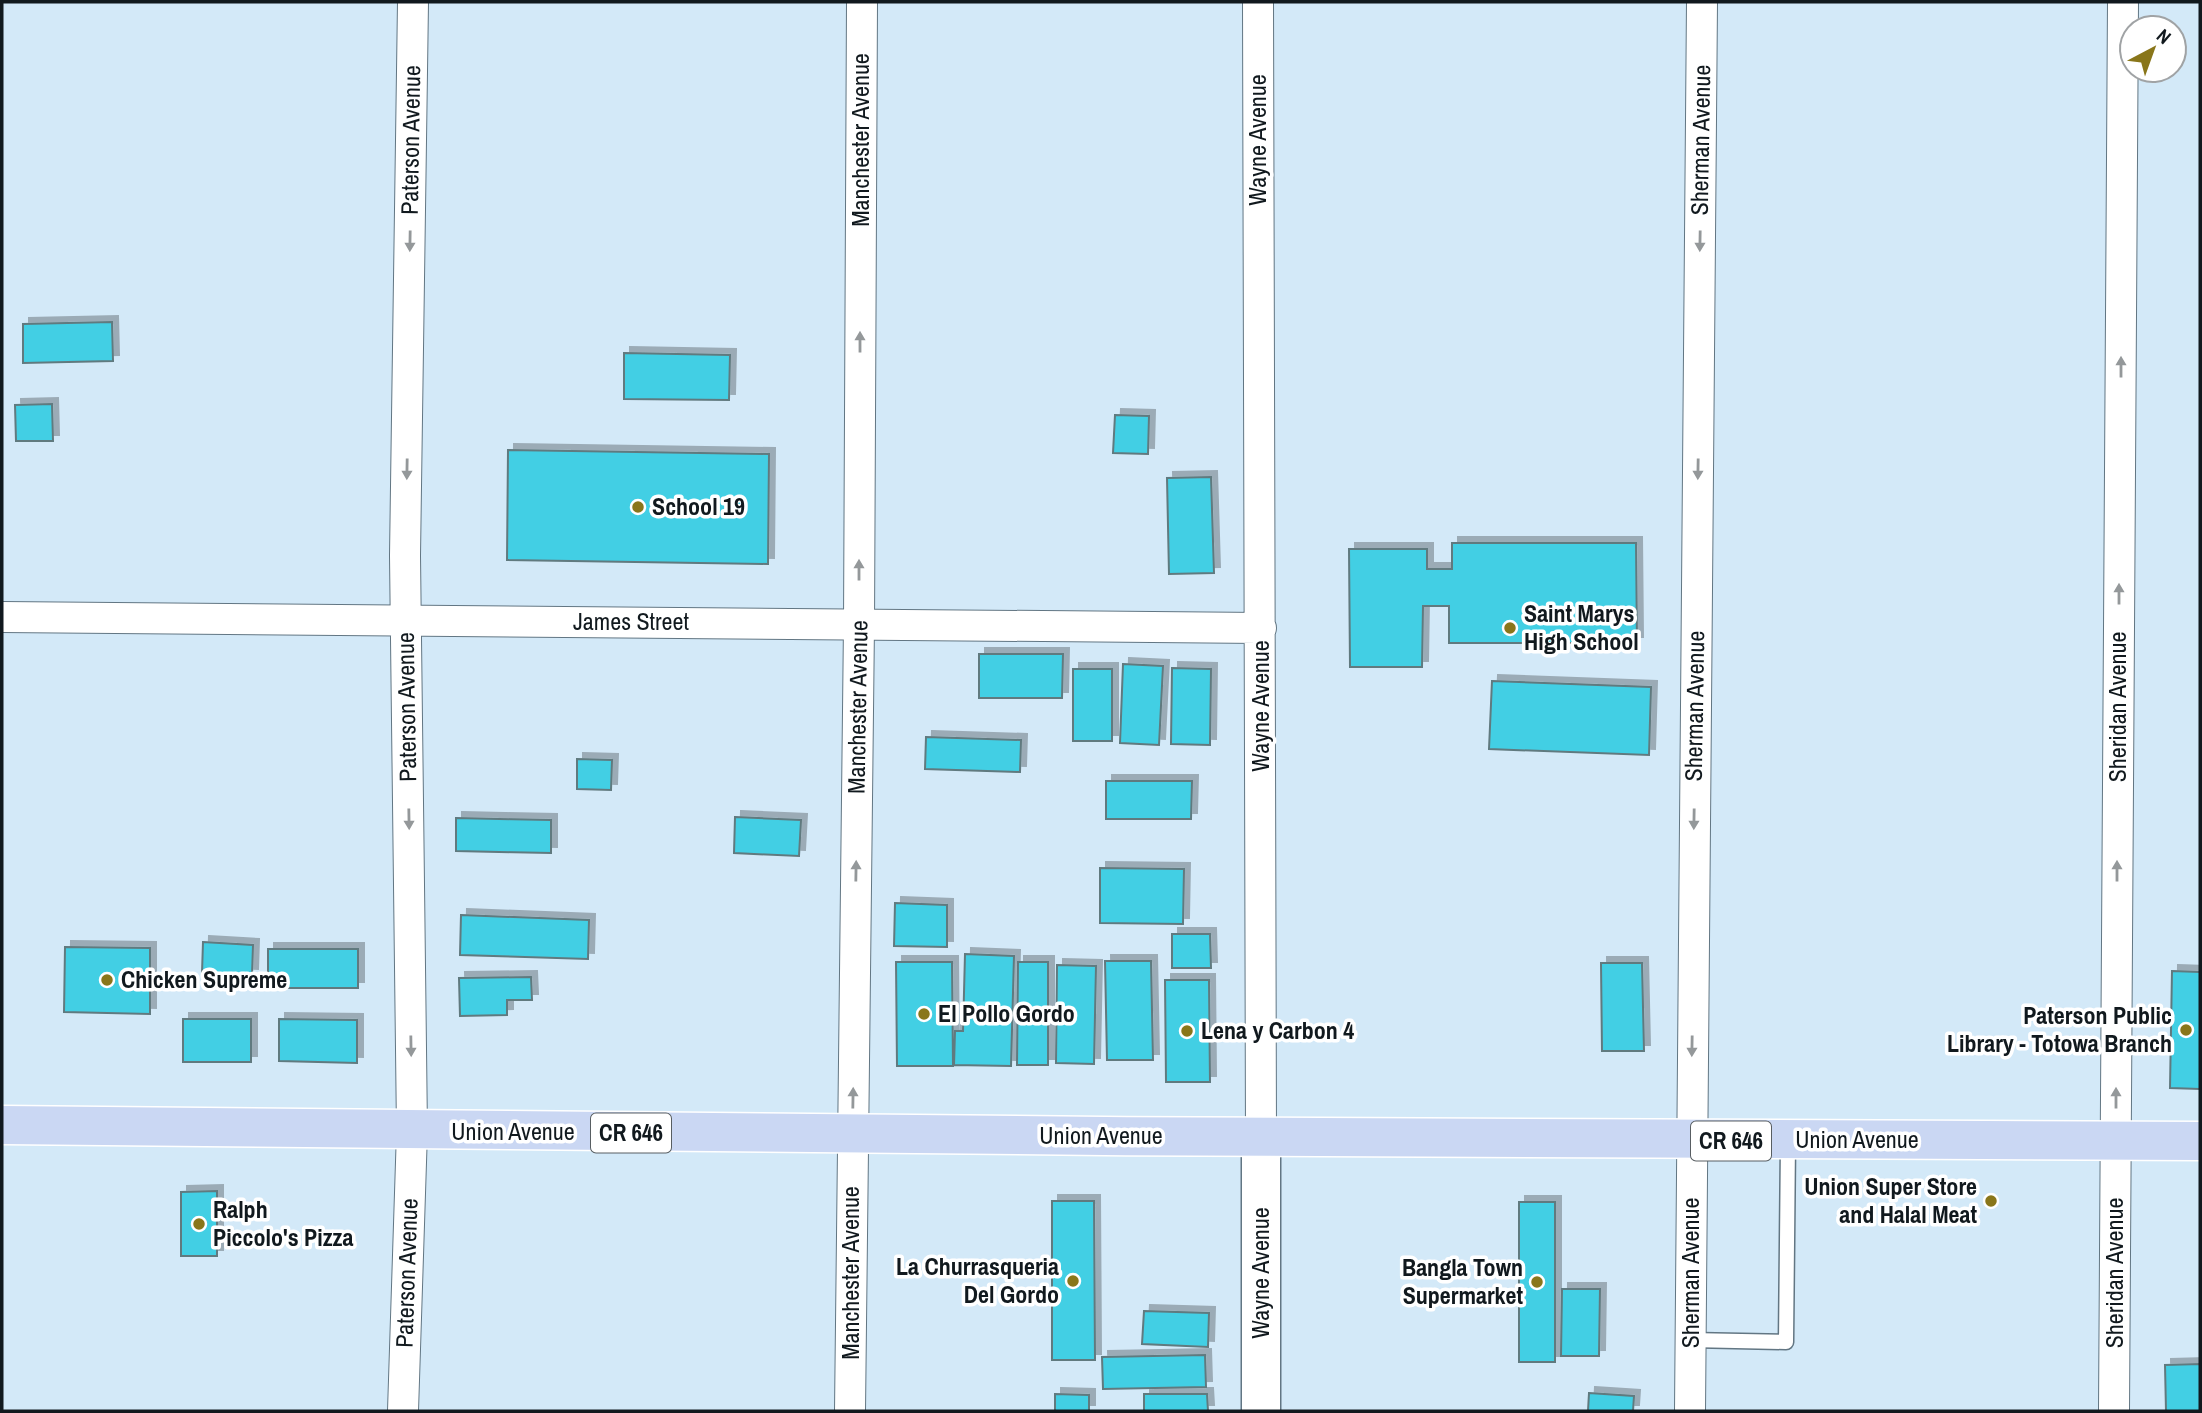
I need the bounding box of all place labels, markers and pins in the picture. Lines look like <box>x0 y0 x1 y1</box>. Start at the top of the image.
place label: School 19 <box>652 490 745 522</box>
marker: School 19 <box>630 499 646 515</box>
place label: Saint Marys High School <box>1524 597 1639 657</box>
marker: Saint Marys High School <box>1502 620 1518 636</box>
place label: Chicken Supreme <box>121 963 287 995</box>
marker: Chicken Supreme <box>99 972 115 988</box>
place label: El Pollo Gordo <box>938 997 1075 1029</box>
place label: Paterson Public Library - Totowa Branch <box>1947 999 2172 1059</box>
marker: El Pollo Gordo <box>916 1006 932 1022</box>
place label: Lena y Carbon 4 <box>1201 1014 1354 1046</box>
marker: Paterson Public Library - Totowa Branch <box>2178 1022 2194 1038</box>
marker: Lena y Carbon 4 <box>1179 1023 1195 1039</box>
place label: Union Super Store and Halal Meat <box>1804 1170 1977 1230</box>
place label: Ralph Piccolo's Pizza <box>213 1193 353 1253</box>
marker: Union Super Store and Halal Meat <box>1983 1193 1999 1209</box>
marker: Ralph Piccolo's Pizza <box>191 1216 207 1232</box>
place label: La Churrasqueria Del Gordo <box>896 1250 1059 1310</box>
place label: Bangla Town Supermarket <box>1402 1251 1523 1311</box>
marker: La Churrasqueria Del Gordo <box>1065 1273 1081 1289</box>
marker: Bangla Town Supermarket <box>1529 1274 1545 1290</box>

